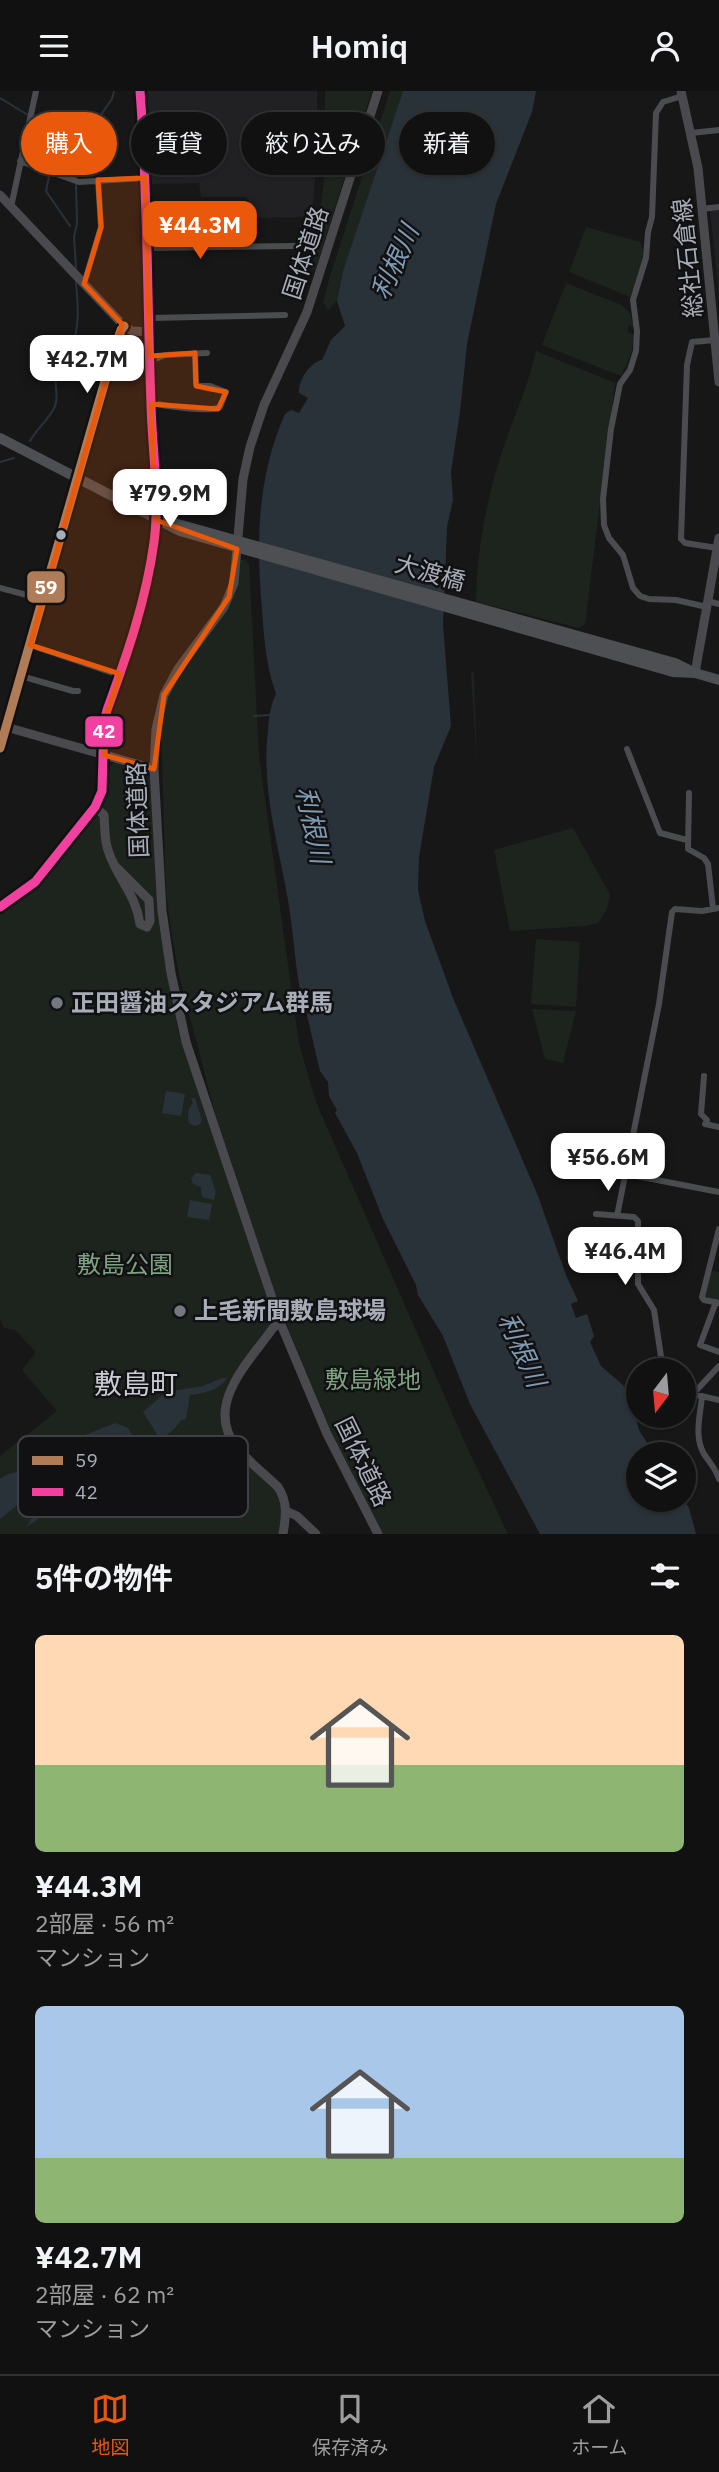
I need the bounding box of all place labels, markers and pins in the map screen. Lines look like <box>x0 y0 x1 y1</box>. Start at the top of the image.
pin: ¥44.3M <box>143 201 257 261</box>
pin: ¥42.7M <box>30 335 144 395</box>
pin: ¥79.9M <box>113 469 227 529</box>
unlabelled marker <box>54 528 68 542</box>
place label: 正田醤油スタジアム群馬 <box>71 986 333 1018</box>
marker: 正田醤油スタジアム群馬 <box>49 995 65 1011</box>
pin: ¥56.6M <box>551 1133 665 1193</box>
pin: ¥46.4M <box>568 1227 682 1287</box>
place label: 上毛新聞敷島球場 <box>194 1294 386 1326</box>
marker: 上毛新聞敷島球場 <box>172 1303 188 1319</box>

